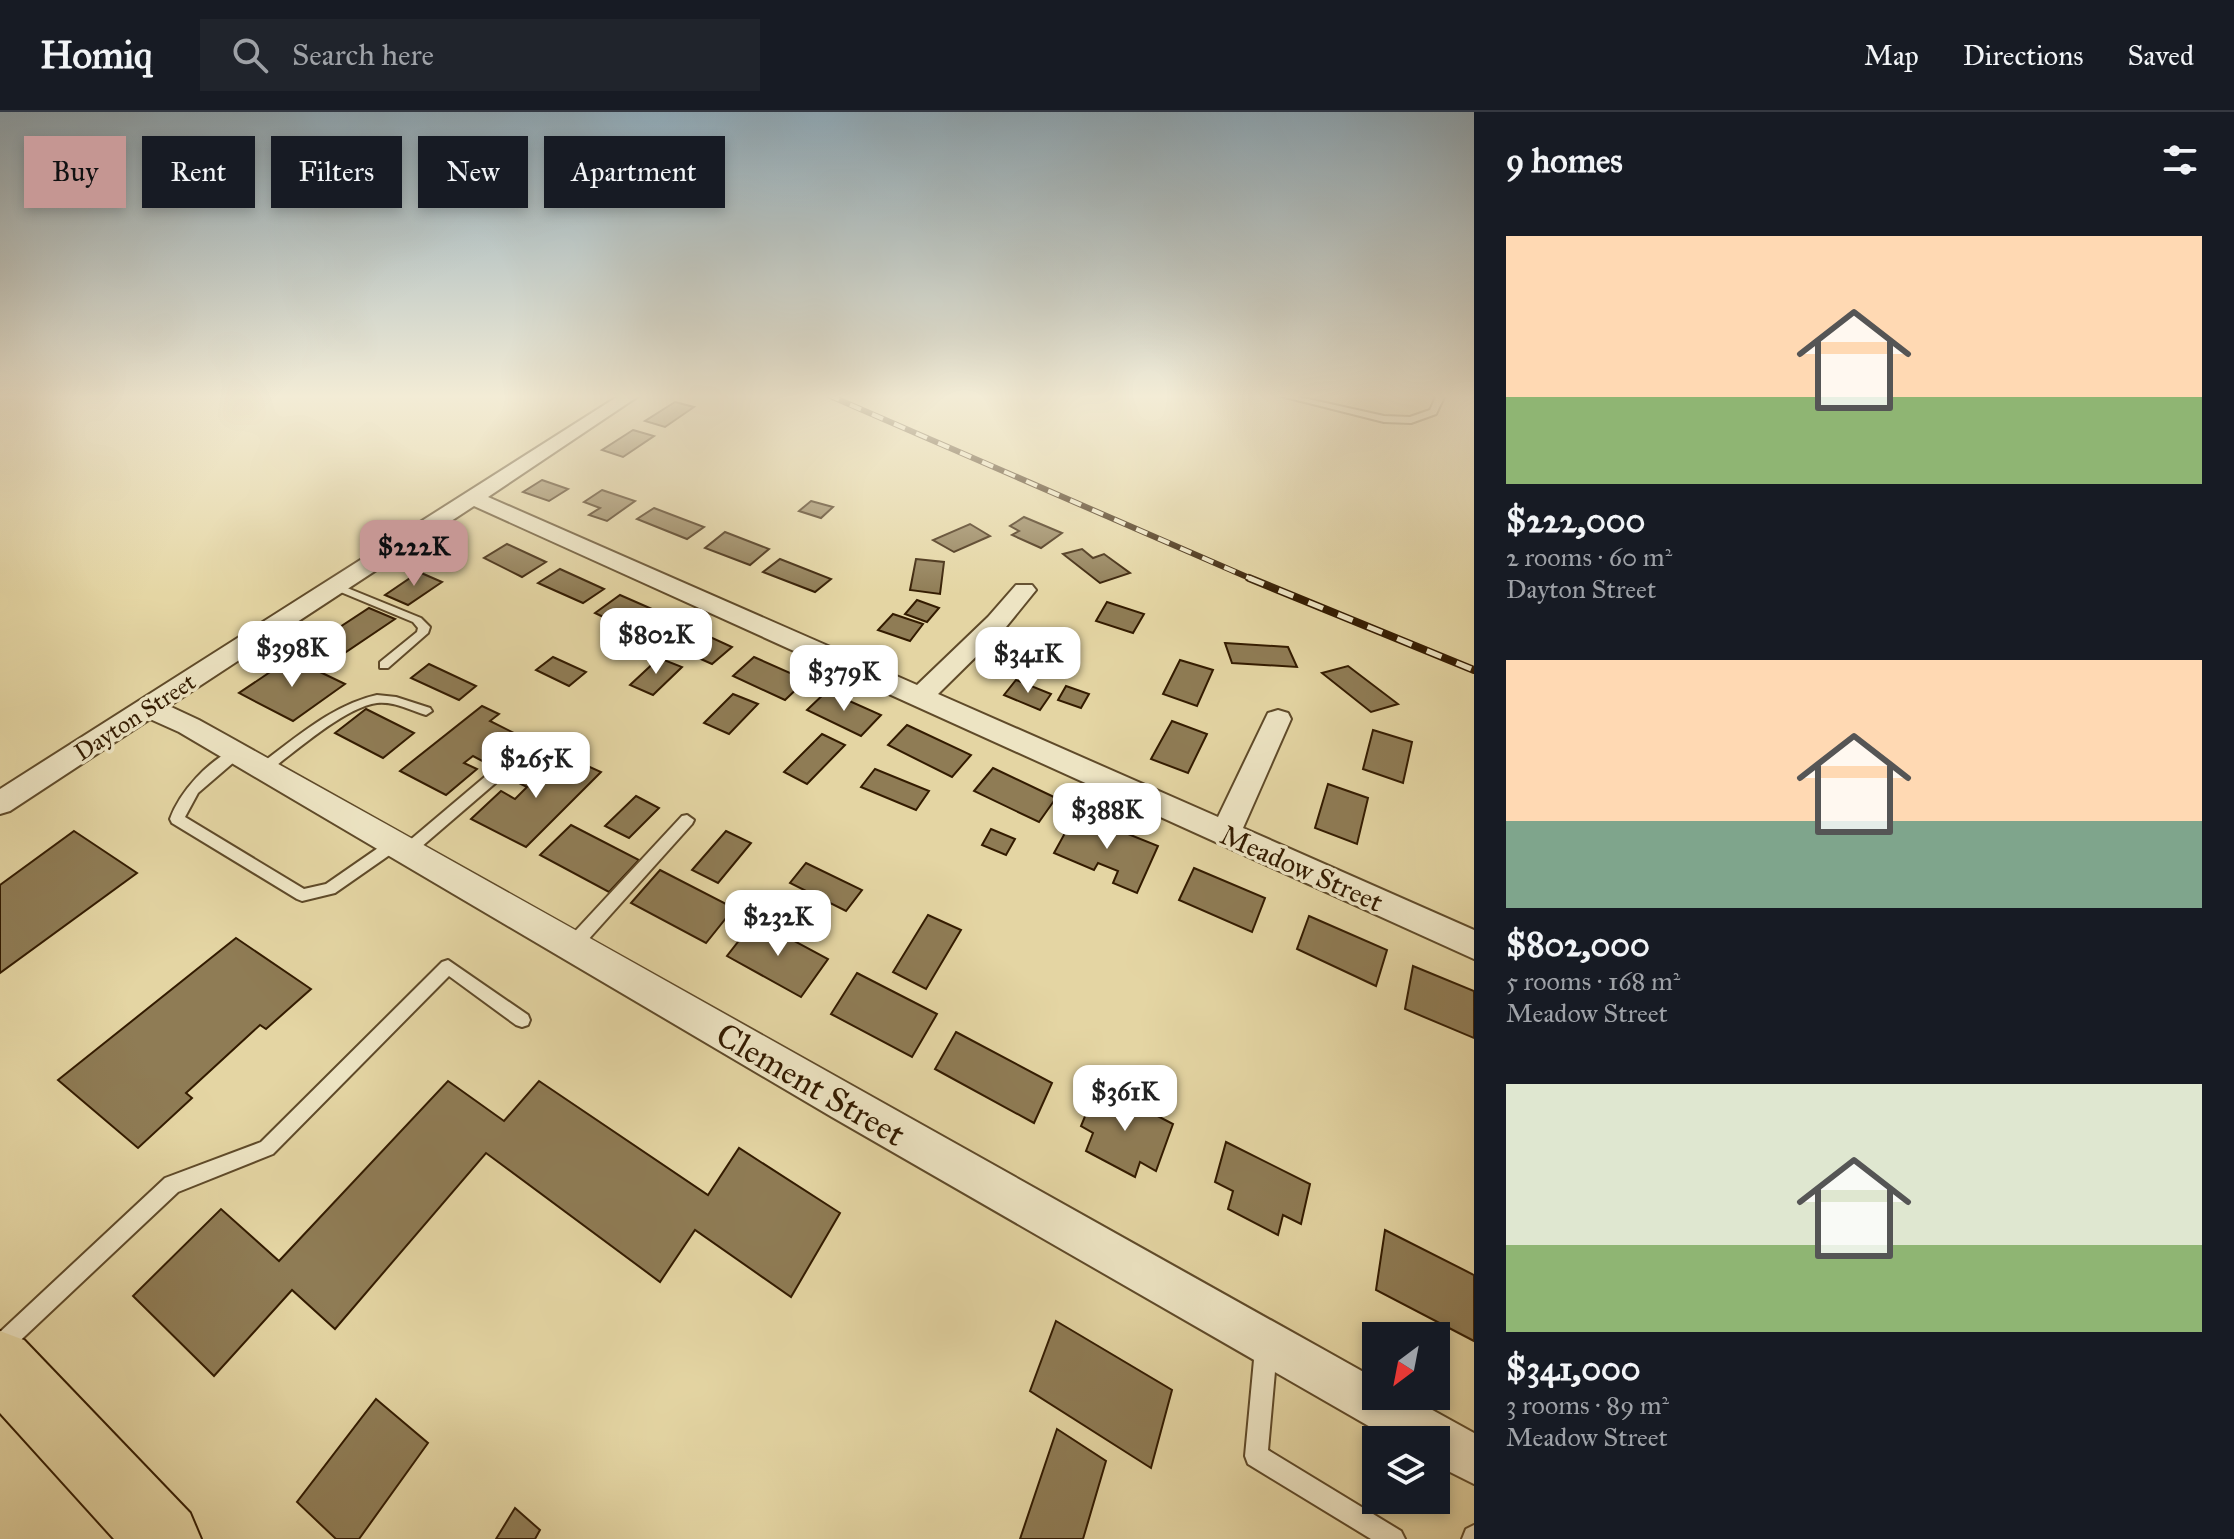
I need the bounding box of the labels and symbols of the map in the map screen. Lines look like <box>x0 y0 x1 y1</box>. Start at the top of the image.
pin: $222K <box>358 520 470 588</box>
pin: $802K <box>600 608 712 676</box>
pin: $398K <box>236 621 348 689</box>
pin: $341K <box>972 627 1084 695</box>
pin: $379K <box>788 645 900 713</box>
street label: Dayton Street <box>69 666 202 767</box>
pin: $265K <box>480 732 592 800</box>
pin: $388K <box>1051 783 1163 851</box>
street label: Meadow Street <box>1215 817 1389 920</box>
pin: $232K <box>722 890 834 958</box>
street label: Clement Street <box>709 1014 912 1155</box>
pin: $361K <box>1069 1065 1181 1133</box>
north arrow <box>1362 1322 1450 1410</box>

